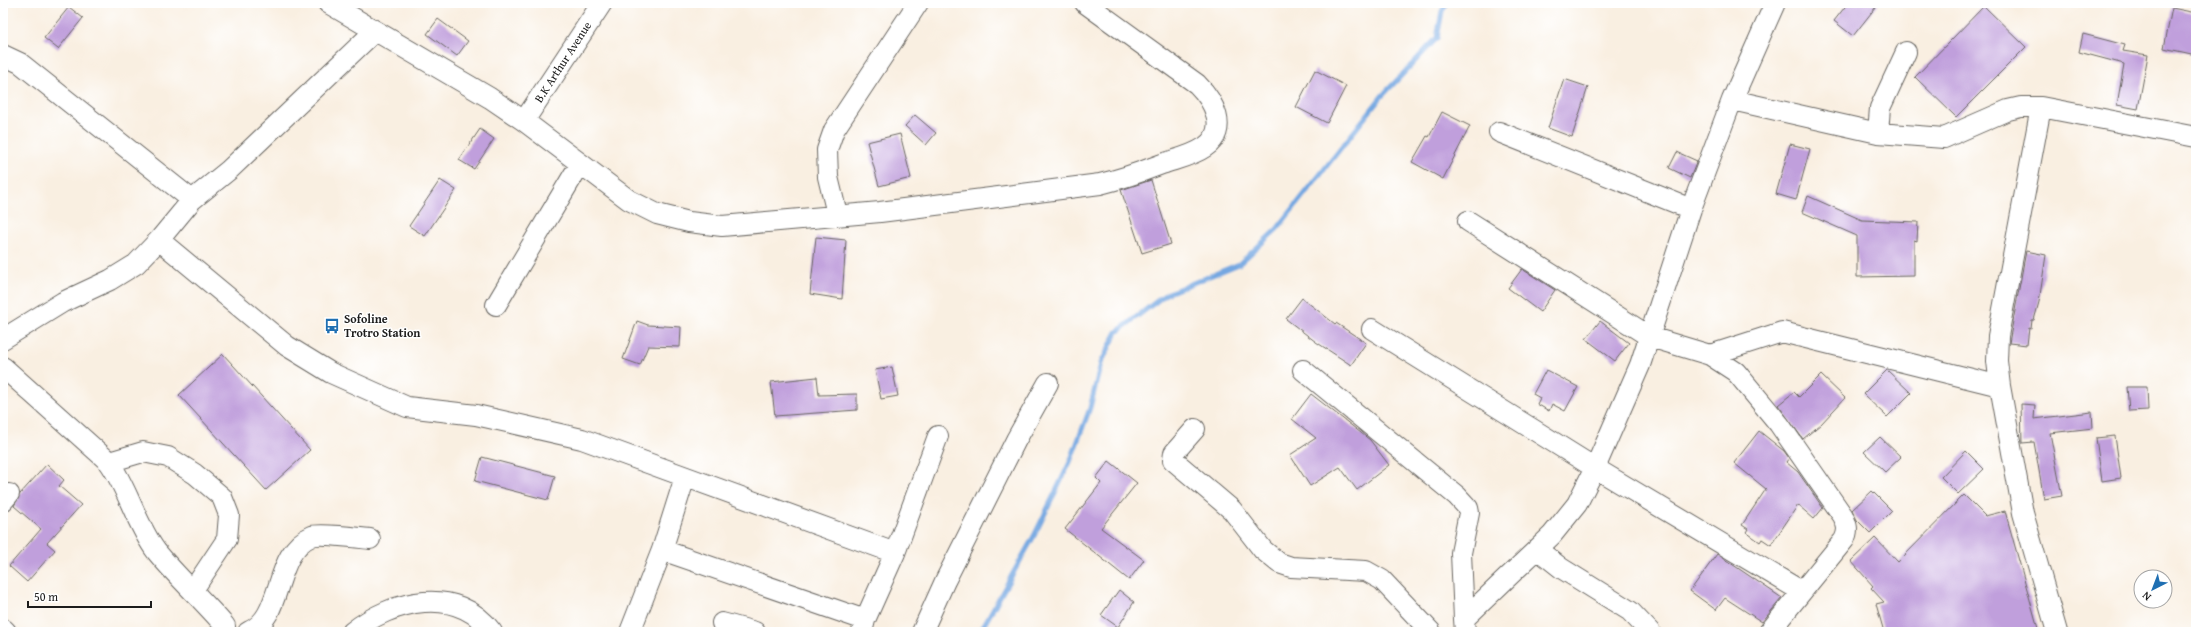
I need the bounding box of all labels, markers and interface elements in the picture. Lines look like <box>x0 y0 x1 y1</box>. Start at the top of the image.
street label: B.K Arthur Avenue <box>530 18 595 106</box>
place label: Sofoline Trotro Station <box>344 310 420 341</box>
bus stop icon: Sofoline Trotro Station <box>323 317 341 335</box>
north arrow <box>2133 569 2173 609</box>
scale bar <box>28 583 151 609</box>
text: 50 m <box>34 588 58 605</box>
text: N <box>2138 588 2154 605</box>

